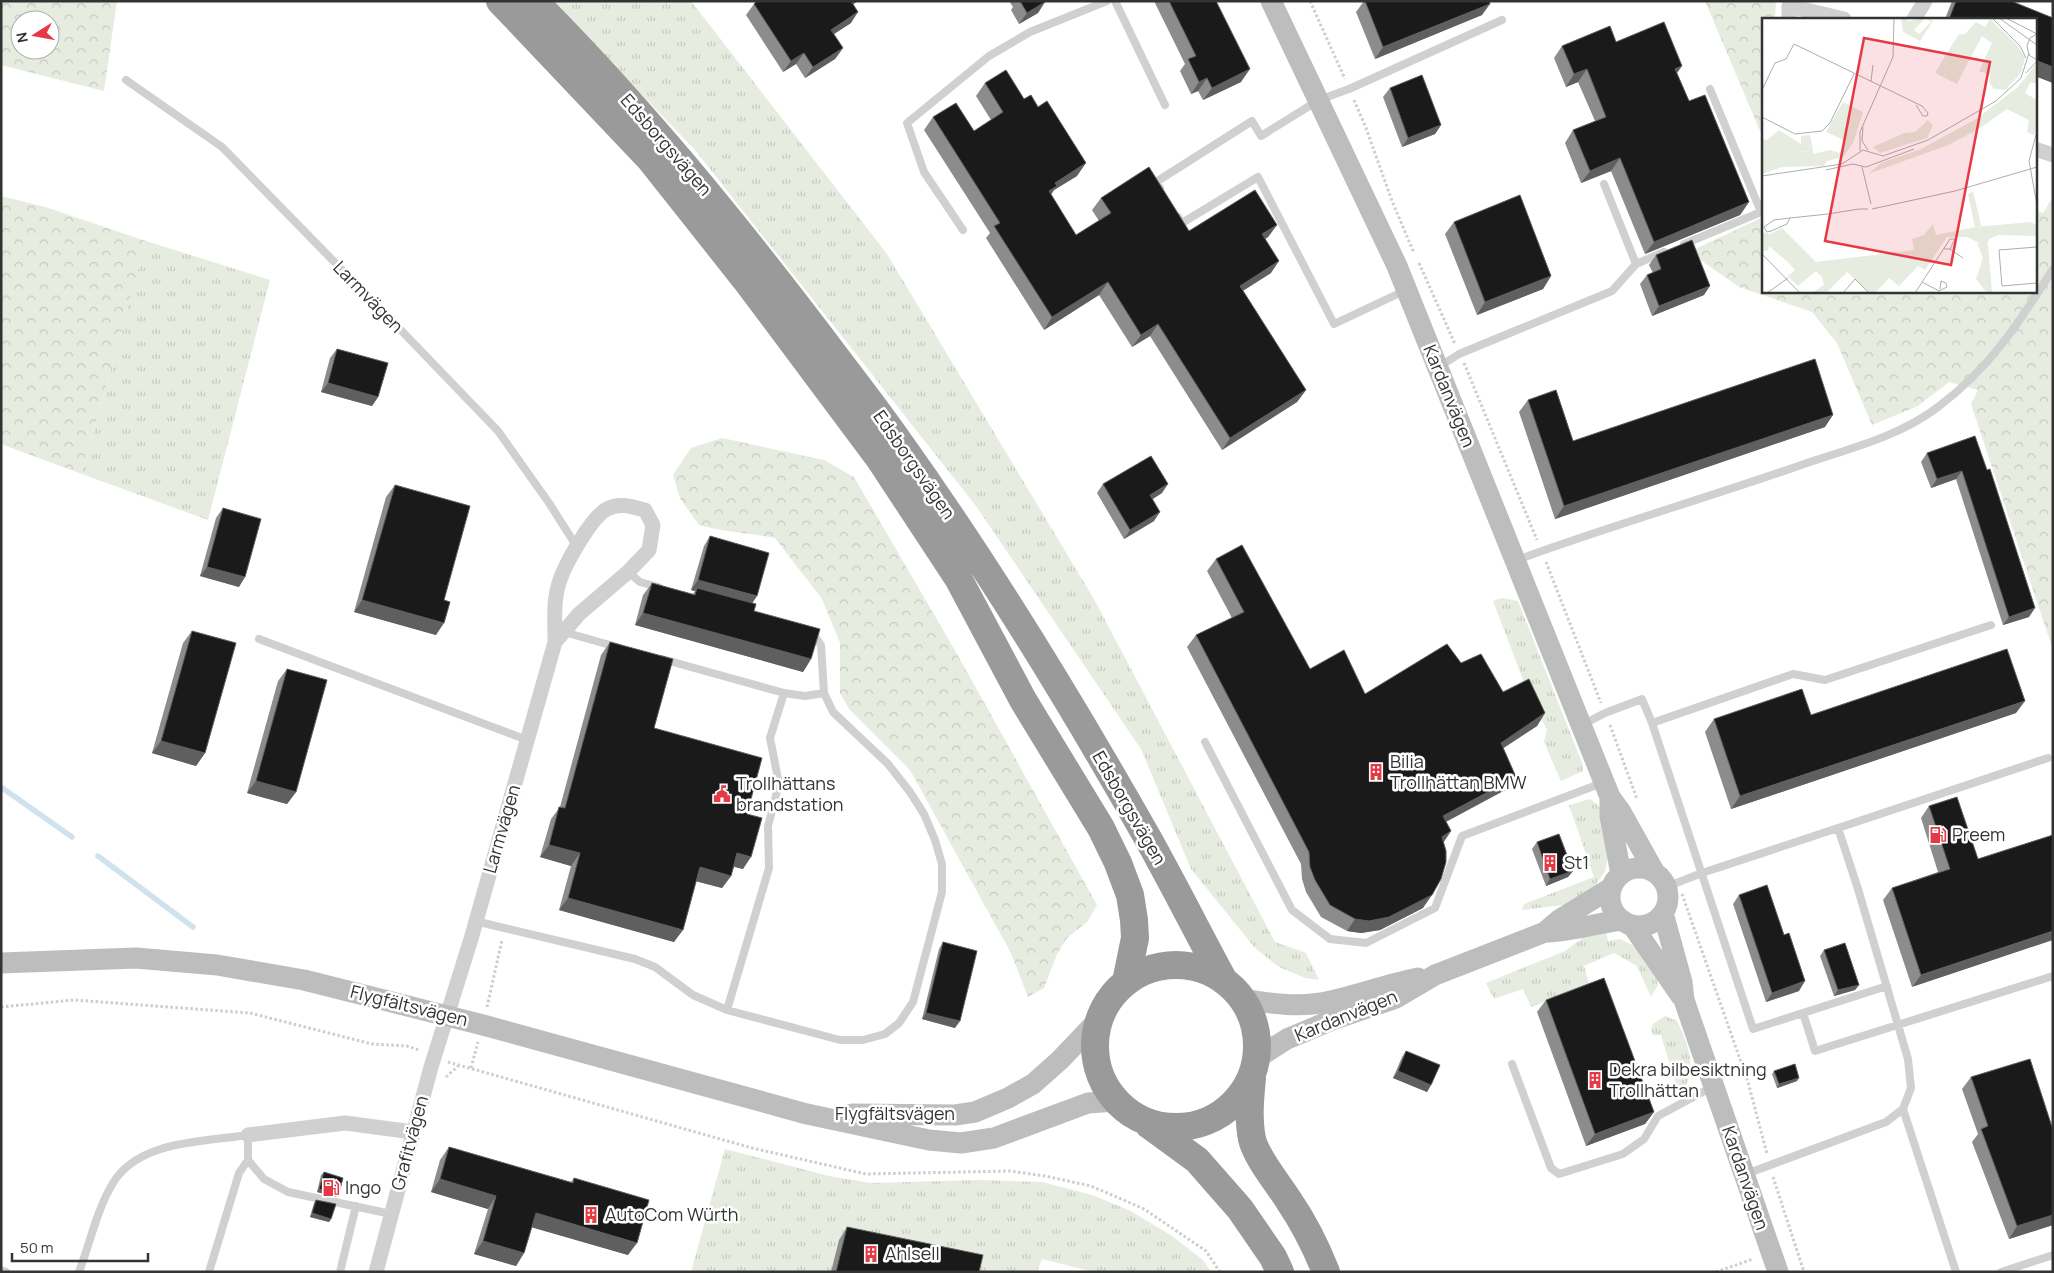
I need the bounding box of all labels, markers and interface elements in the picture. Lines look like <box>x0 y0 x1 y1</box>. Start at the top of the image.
north arrow <box>10 10 60 60</box>
inset map <box>1762 18 2036 292</box>
text: N <box>11 31 32 44</box>
street label: Edsborgsvägen <box>616 88 718 200</box>
street label: Larmvägen <box>328 255 409 337</box>
street label: Kardanvägen <box>1418 341 1481 450</box>
street label: Edsborgsvägen <box>868 405 961 524</box>
street label: Edsborgsvägen <box>1088 746 1172 869</box>
place label: Bilia Trollhättan BMW <box>1390 749 1527 794</box>
building icon: Bilia Trollhättan BMW <box>1366 762 1386 782</box>
place label: Trollhättans brandstation <box>736 771 844 816</box>
street label: Larmvägen <box>477 782 525 876</box>
public building icon: Trollhättans brandstation <box>712 784 732 804</box>
place label: Preem <box>1952 822 2005 846</box>
fuel station icon: Preem <box>1928 825 1948 845</box>
place label: St1 <box>1564 850 1589 874</box>
building icon: St1 <box>1540 853 1560 873</box>
street label: Flygfältsvägen <box>348 979 470 1031</box>
street label: Kardanvägen <box>1291 984 1400 1047</box>
place label: Dekra bilbesiktning Trollhättan <box>1609 1057 1767 1102</box>
building icon: Dekra bilbesiktning Trollhättan <box>1585 1070 1605 1090</box>
street label: Grafitvägen <box>385 1093 433 1193</box>
street label: Flygfältsvägen <box>835 1101 955 1125</box>
street label: Kardanvägen <box>1717 1122 1775 1233</box>
place label: Ingo <box>345 1175 381 1199</box>
fuel station icon: Ingo <box>321 1178 341 1198</box>
place label: AutoCom Würth <box>605 1202 738 1226</box>
building icon: AutoCom Würth <box>581 1205 601 1225</box>
scale bar <box>12 1230 149 1262</box>
text: 50 m <box>20 1237 54 1258</box>
place label: Ahlsell <box>885 1241 940 1265</box>
building icon: Ahlsell <box>861 1244 881 1264</box>

